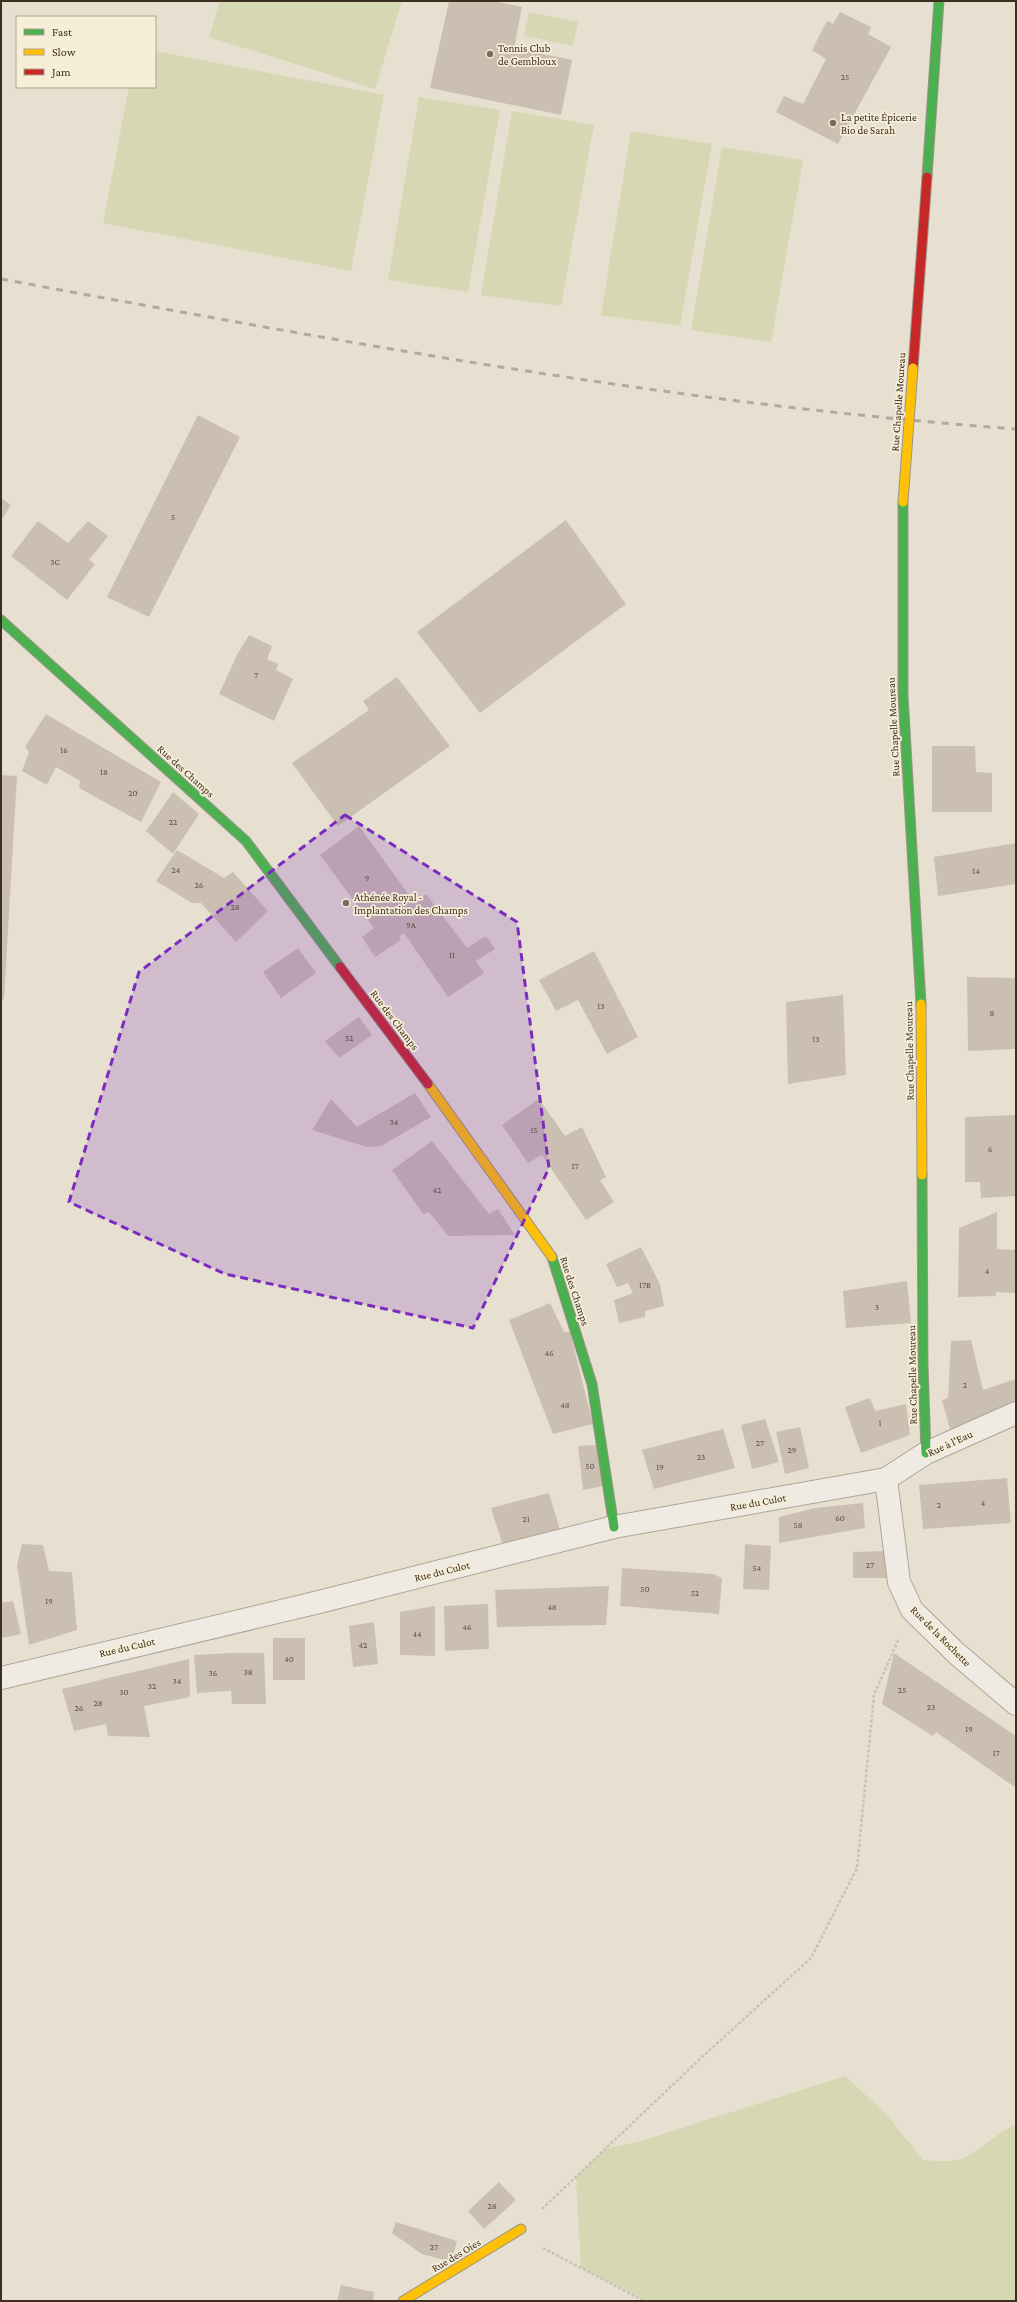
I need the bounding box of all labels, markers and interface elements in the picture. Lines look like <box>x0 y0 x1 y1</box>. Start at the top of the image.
legend <box>16 16 156 88</box>
text: Fast <box>52 25 73 39</box>
place label: Tennis Club de Gembloux <box>498 42 556 67</box>
text: Slow <box>52 45 76 59</box>
marker: Tennis Club de Gembloux <box>485 49 495 59</box>
text: Jam <box>51 65 71 79</box>
house number: 25 <box>841 72 849 82</box>
place label: La petite Épicerie Bio de Sarah <box>841 111 917 136</box>
marker: La petite Épicerie Bio de Sarah <box>828 118 838 128</box>
street label: Rue Chapelle Moureau <box>889 352 908 452</box>
house number: 5 <box>171 512 175 522</box>
house number: 3C <box>50 557 60 567</box>
house number: 7 <box>254 670 258 680</box>
street label: Rue Chapelle Moureau <box>884 677 903 777</box>
street label: Rue des Champs <box>155 742 217 800</box>
house number: 16 <box>60 745 68 755</box>
house number: 18 <box>100 767 108 777</box>
house number: 20 <box>128 788 138 798</box>
house number: 22 <box>169 817 177 827</box>
house number: 24 <box>172 865 181 875</box>
house number: 14 <box>972 866 980 876</box>
house number: 9 <box>365 873 370 883</box>
house number: 26 <box>195 880 204 890</box>
place label: Athénée Royal - Implantation des Champs <box>354 891 468 917</box>
marker: Athénée Royal - Implantation des Champs <box>341 898 351 908</box>
house number: 28 <box>230 902 240 912</box>
house number: 9A <box>406 920 417 930</box>
house number: 11 <box>449 950 455 960</box>
street label: Rue des Champs <box>368 988 421 1053</box>
house number: 13 <box>597 1001 605 1011</box>
street label: Rue Chapelle Moureau <box>902 1001 917 1101</box>
house number: 8 <box>990 1008 995 1018</box>
house number: 32 <box>345 1033 353 1043</box>
house number: 13 <box>812 1034 820 1044</box>
house number: 34 <box>390 1117 399 1127</box>
house number: 15 <box>530 1125 538 1135</box>
house number: 6 <box>988 1144 993 1154</box>
house number: 17 <box>571 1161 579 1171</box>
house number: 42 <box>433 1185 441 1195</box>
street label: Rue des Champs <box>557 1255 592 1327</box>
house number: 4 <box>985 1266 990 1276</box>
house number: 17B <box>639 1280 651 1290</box>
house number: 3 <box>875 1302 879 1312</box>
street label: Rue Chapelle Moureau <box>905 1325 920 1425</box>
house number: 46 <box>544 1348 554 1358</box>
house number: 2 <box>963 1380 967 1390</box>
house number: 48 <box>560 1400 570 1410</box>
house number: 1 <box>879 1418 882 1428</box>
street label: Rue à l'Eau <box>926 1427 975 1459</box>
house number: 27 <box>756 1438 764 1448</box>
house number: 29 <box>788 1445 797 1455</box>
house number: 23 <box>697 1452 705 1462</box>
house number: 50 <box>585 1461 595 1471</box>
house number: 19 <box>656 1462 664 1472</box>
street label: Rue du Culot <box>729 1491 787 1513</box>
house number: 4 <box>981 1498 986 1508</box>
house number: 2 <box>937 1500 941 1510</box>
house number: 60 <box>835 1513 845 1523</box>
house number: 21 <box>522 1514 530 1524</box>
house number: 58 <box>793 1520 803 1530</box>
street label: Rue du Culot <box>413 1558 471 1584</box>
house number: 27 <box>866 1560 874 1570</box>
house number: 54 <box>753 1563 762 1573</box>
house number: 50 <box>640 1584 650 1594</box>
house number: 52 <box>691 1588 699 1598</box>
house number: 19 <box>45 1596 53 1606</box>
house number: 48 <box>547 1602 557 1612</box>
street label: Rue de la Rochette <box>908 1603 974 1669</box>
house number: 46 <box>462 1622 472 1632</box>
house number: 44 <box>412 1629 422 1639</box>
street label: Rue du Culot <box>98 1635 156 1659</box>
house number: 42 <box>359 1640 367 1650</box>
house number: 40 <box>284 1654 294 1664</box>
house number: 38 <box>243 1667 253 1677</box>
house number: 36 <box>209 1668 218 1678</box>
house number: 34 <box>173 1676 182 1686</box>
house number: 32 <box>148 1681 156 1691</box>
house number: 25 <box>898 1685 906 1695</box>
house number: 30 <box>119 1687 129 1697</box>
house number: 28 <box>93 1698 103 1708</box>
house number: 23 <box>927 1702 935 1712</box>
house number: 26 <box>75 1703 84 1713</box>
house number: 19 <box>965 1724 973 1734</box>
house number: 17 <box>992 1748 1000 1758</box>
house number: 28 <box>487 2201 497 2211</box>
street label: Rue des Oies <box>429 2236 483 2274</box>
house number: 27 <box>430 2242 438 2252</box>

